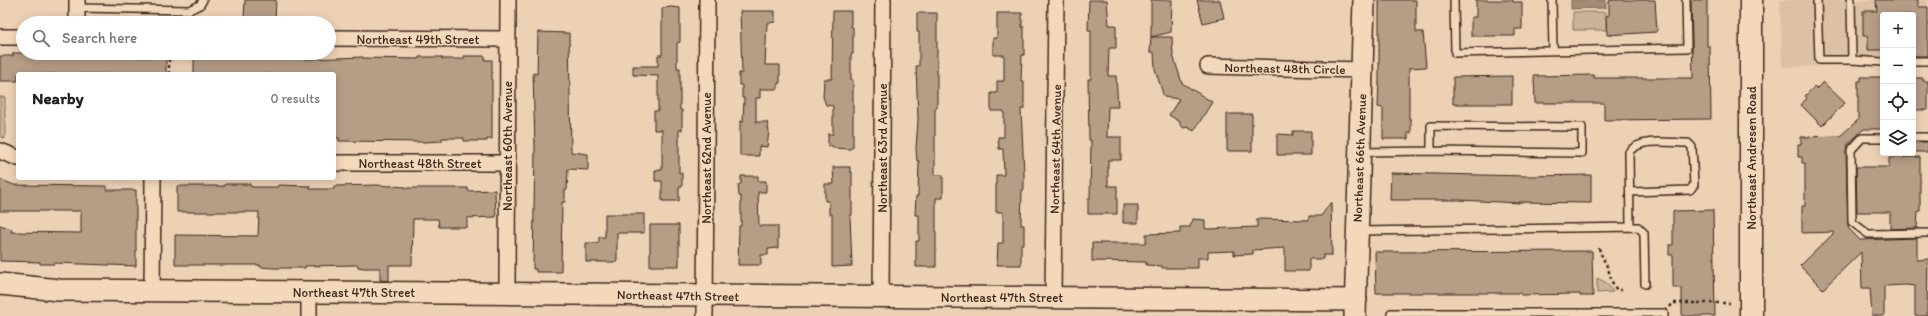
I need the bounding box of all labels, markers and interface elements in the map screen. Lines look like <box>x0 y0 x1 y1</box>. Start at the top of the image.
map controls <box>1880 12 1916 156</box>
button: + <box>1880 12 1916 48</box>
search box <box>16 16 336 60</box>
icon: search <box>30 27 52 49</box>
text: Search here <box>62 29 137 47</box>
street label: Northeast 49th Street <box>357 32 480 47</box>
button: − <box>1880 48 1916 84</box>
street label: Northeast 48th Circle <box>1224 60 1346 77</box>
street label: Northeast 60th Avenue <box>500 81 515 211</box>
street label: Northeast 63rd Avenue <box>875 83 890 213</box>
street label: Northeast 64th Avenue <box>1047 84 1064 214</box>
button: locate <box>1880 84 1916 120</box>
street label: Northeast Andresen Road <box>1744 86 1759 230</box>
text: Nearby <box>32 88 84 108</box>
text: 0 results <box>270 91 320 106</box>
street label: Northeast 62nd Avenue <box>699 92 714 224</box>
street label: Northeast 66th Avenue <box>1350 93 1369 223</box>
button: layers <box>1880 120 1916 156</box>
street label: Northeast 48th Street <box>358 156 482 171</box>
street label: Northeast 47th Street <box>293 285 415 300</box>
street label: Northeast 47th Street <box>617 287 739 304</box>
street label: Northeast 47th Street <box>941 290 1063 305</box>

